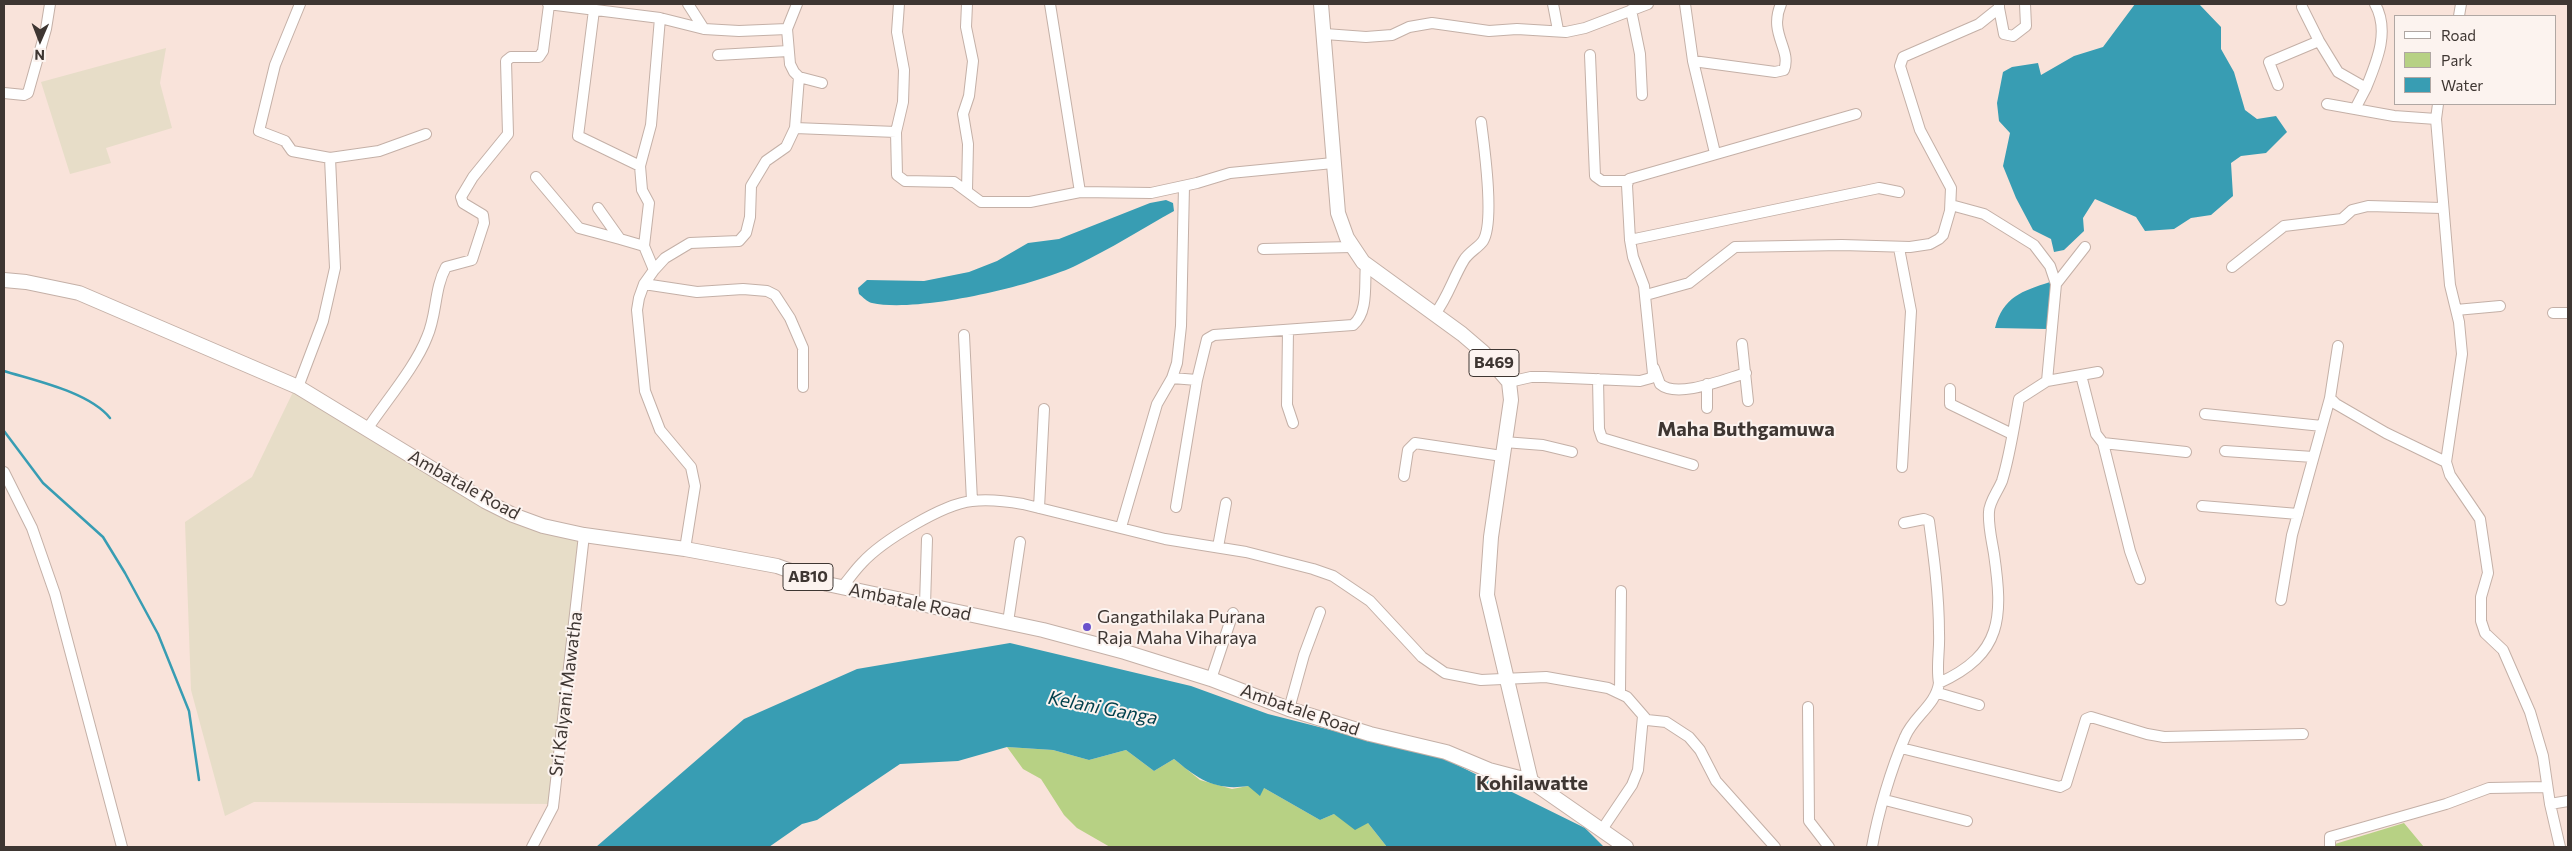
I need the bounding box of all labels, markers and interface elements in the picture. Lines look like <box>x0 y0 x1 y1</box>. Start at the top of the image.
north arrow <box>15 15 65 65</box>
legend <box>2394 15 2557 105</box>
text: Road <box>2441 26 2476 44</box>
text: N <box>34 47 45 64</box>
text: Park <box>2441 51 2472 69</box>
text: Water <box>2441 76 2483 94</box>
road number: B469 <box>1469 349 1519 376</box>
district label: Maha Buthgamuwa <box>1657 417 1835 441</box>
street label: Ambatale Road <box>404 445 524 525</box>
road number: AB10 <box>783 564 833 590</box>
street label: Ambatale Road <box>847 578 973 626</box>
place label: Gangathilaka Purana Raja Maha Viharaya <box>1097 606 1265 649</box>
street label: Sri Kalyani Mawatha <box>545 610 587 778</box>
marker: Gangathilaka Purana Raja Maha Viharaya <box>1081 621 1093 633</box>
street label: Ambatale Road <box>1238 680 1362 740</box>
water label: Kelani Ganga <box>1046 686 1160 730</box>
district label: Kohilawatte <box>1476 771 1588 795</box>

